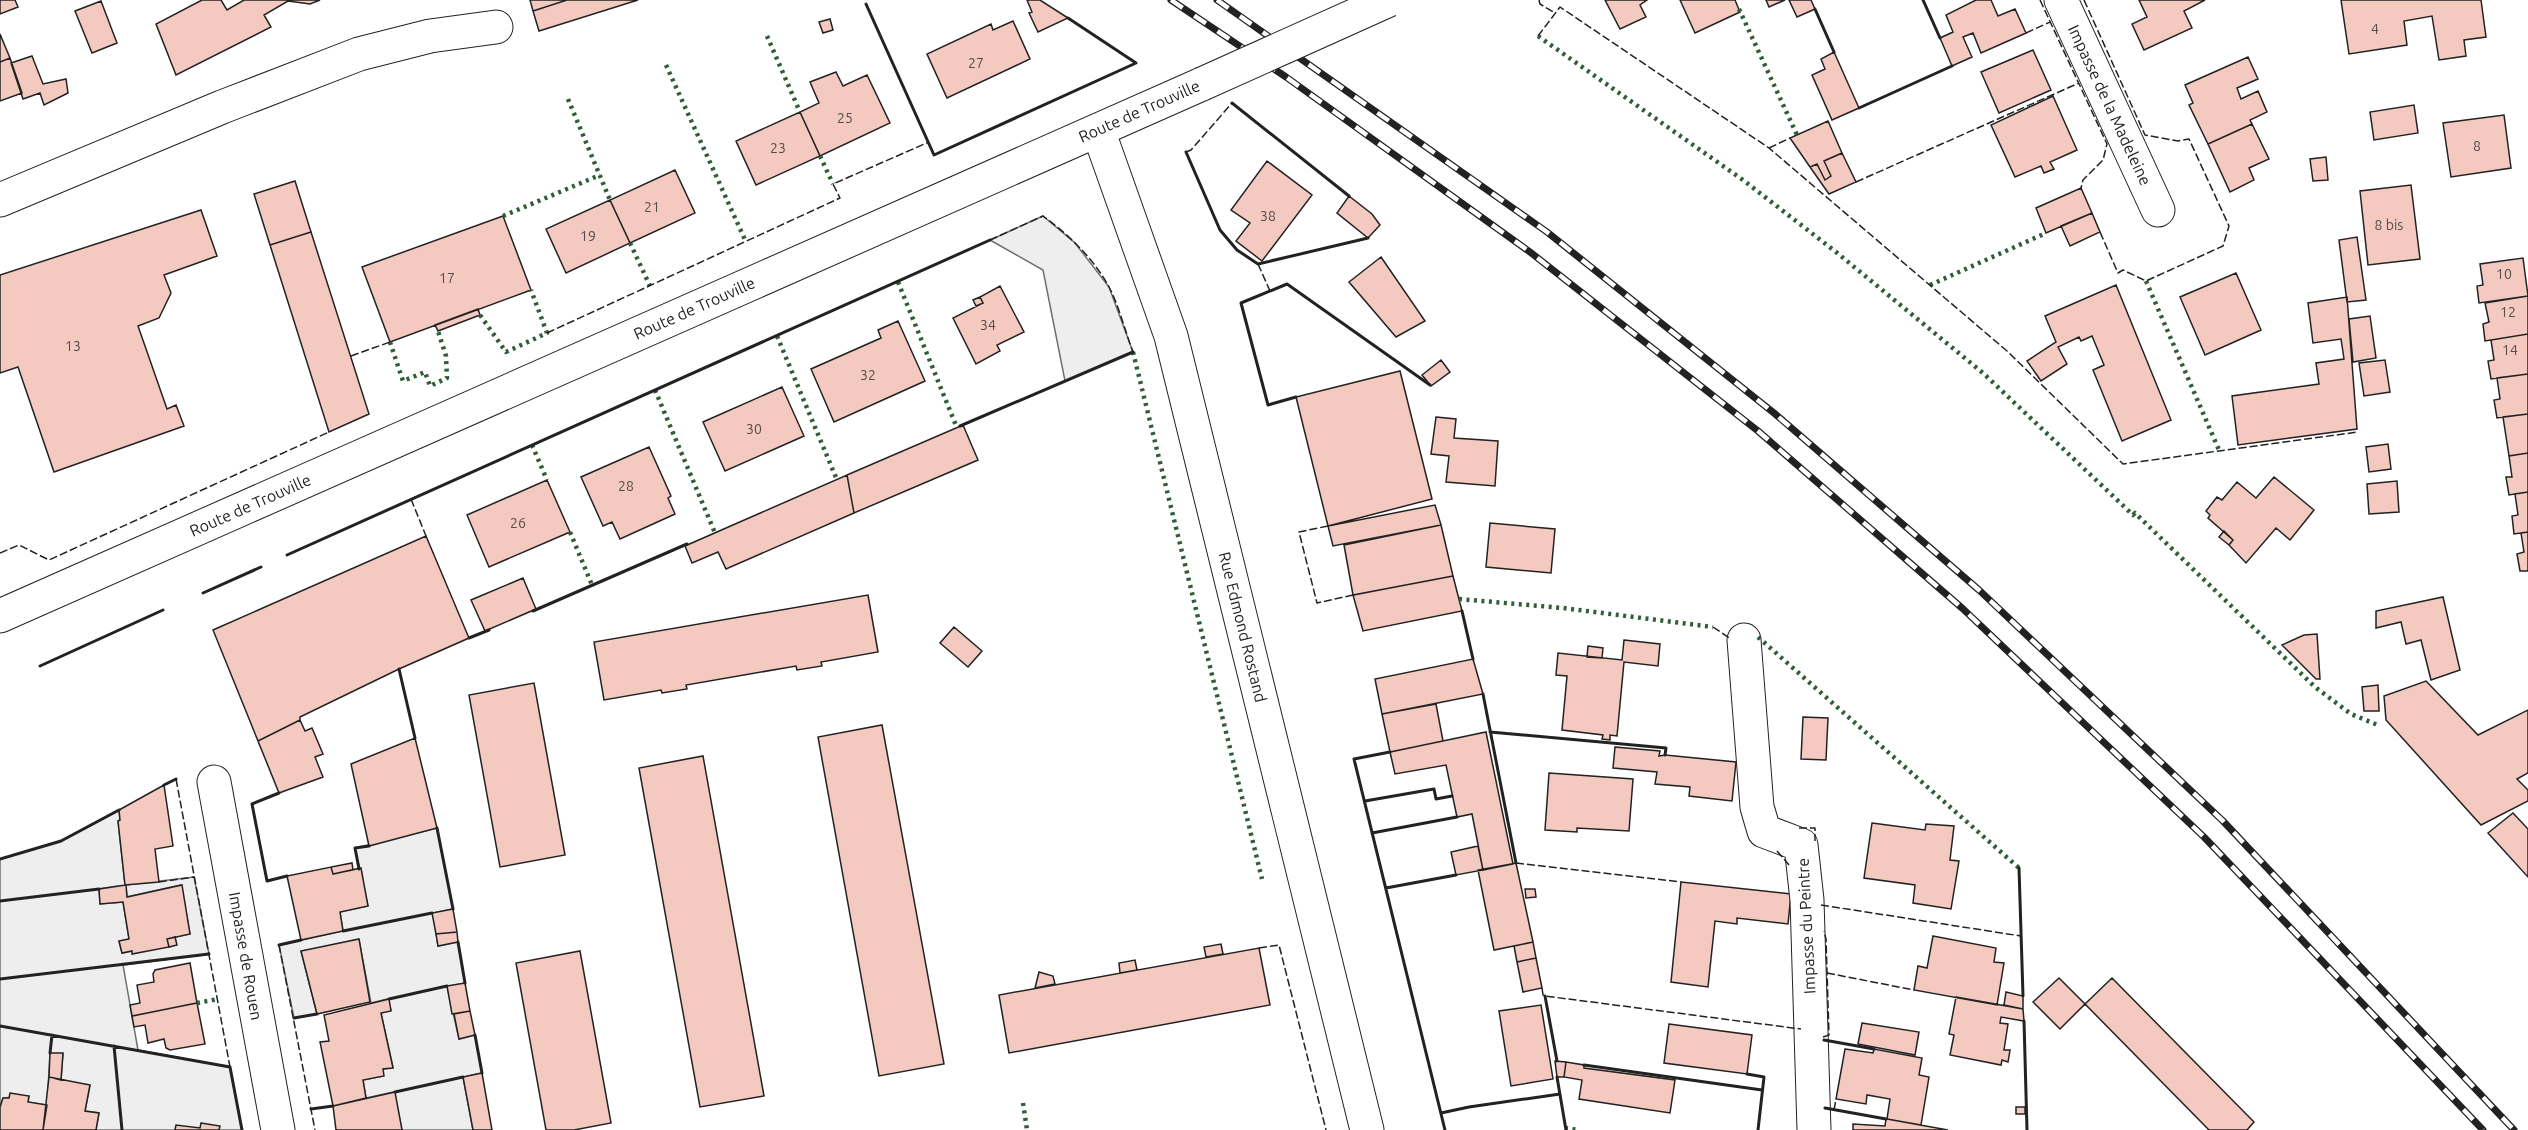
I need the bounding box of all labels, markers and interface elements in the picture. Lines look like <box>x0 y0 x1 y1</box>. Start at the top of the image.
house number: 4 <box>2371 21 2379 37</box>
street label: Impasse de la Madeleine <box>2065 22 2155 188</box>
house number: 27 <box>968 55 984 71</box>
street label: Route de Trouville <box>1076 76 1202 146</box>
house number: 25 <box>837 110 853 126</box>
house number: 8 <box>2473 138 2481 154</box>
house number: 23 <box>770 140 786 156</box>
house number: 21 <box>644 199 660 215</box>
house number: 38 <box>1260 208 1276 224</box>
house number: 8 bis <box>2375 217 2403 233</box>
house number: 19 <box>580 228 596 244</box>
house number: 10 <box>2496 266 2512 282</box>
house number: 17 <box>439 270 455 286</box>
street label: Route de Trouville <box>631 273 757 343</box>
house number: 12 <box>2500 304 2516 320</box>
house number: 34 <box>980 317 996 333</box>
house number: 13 <box>65 338 81 354</box>
house number: 14 <box>2502 342 2518 358</box>
house number: 32 <box>860 367 876 383</box>
house number: 30 <box>746 421 762 437</box>
street label: Route de Trouville <box>187 470 313 540</box>
house number: 28 <box>618 478 634 494</box>
house number: 26 <box>510 515 526 531</box>
street label: Rue Edmond Rostand <box>1216 550 1270 704</box>
street label: Impasse du Peintre <box>1793 857 1819 995</box>
street label: Impasse de Rouen <box>226 890 266 1022</box>

